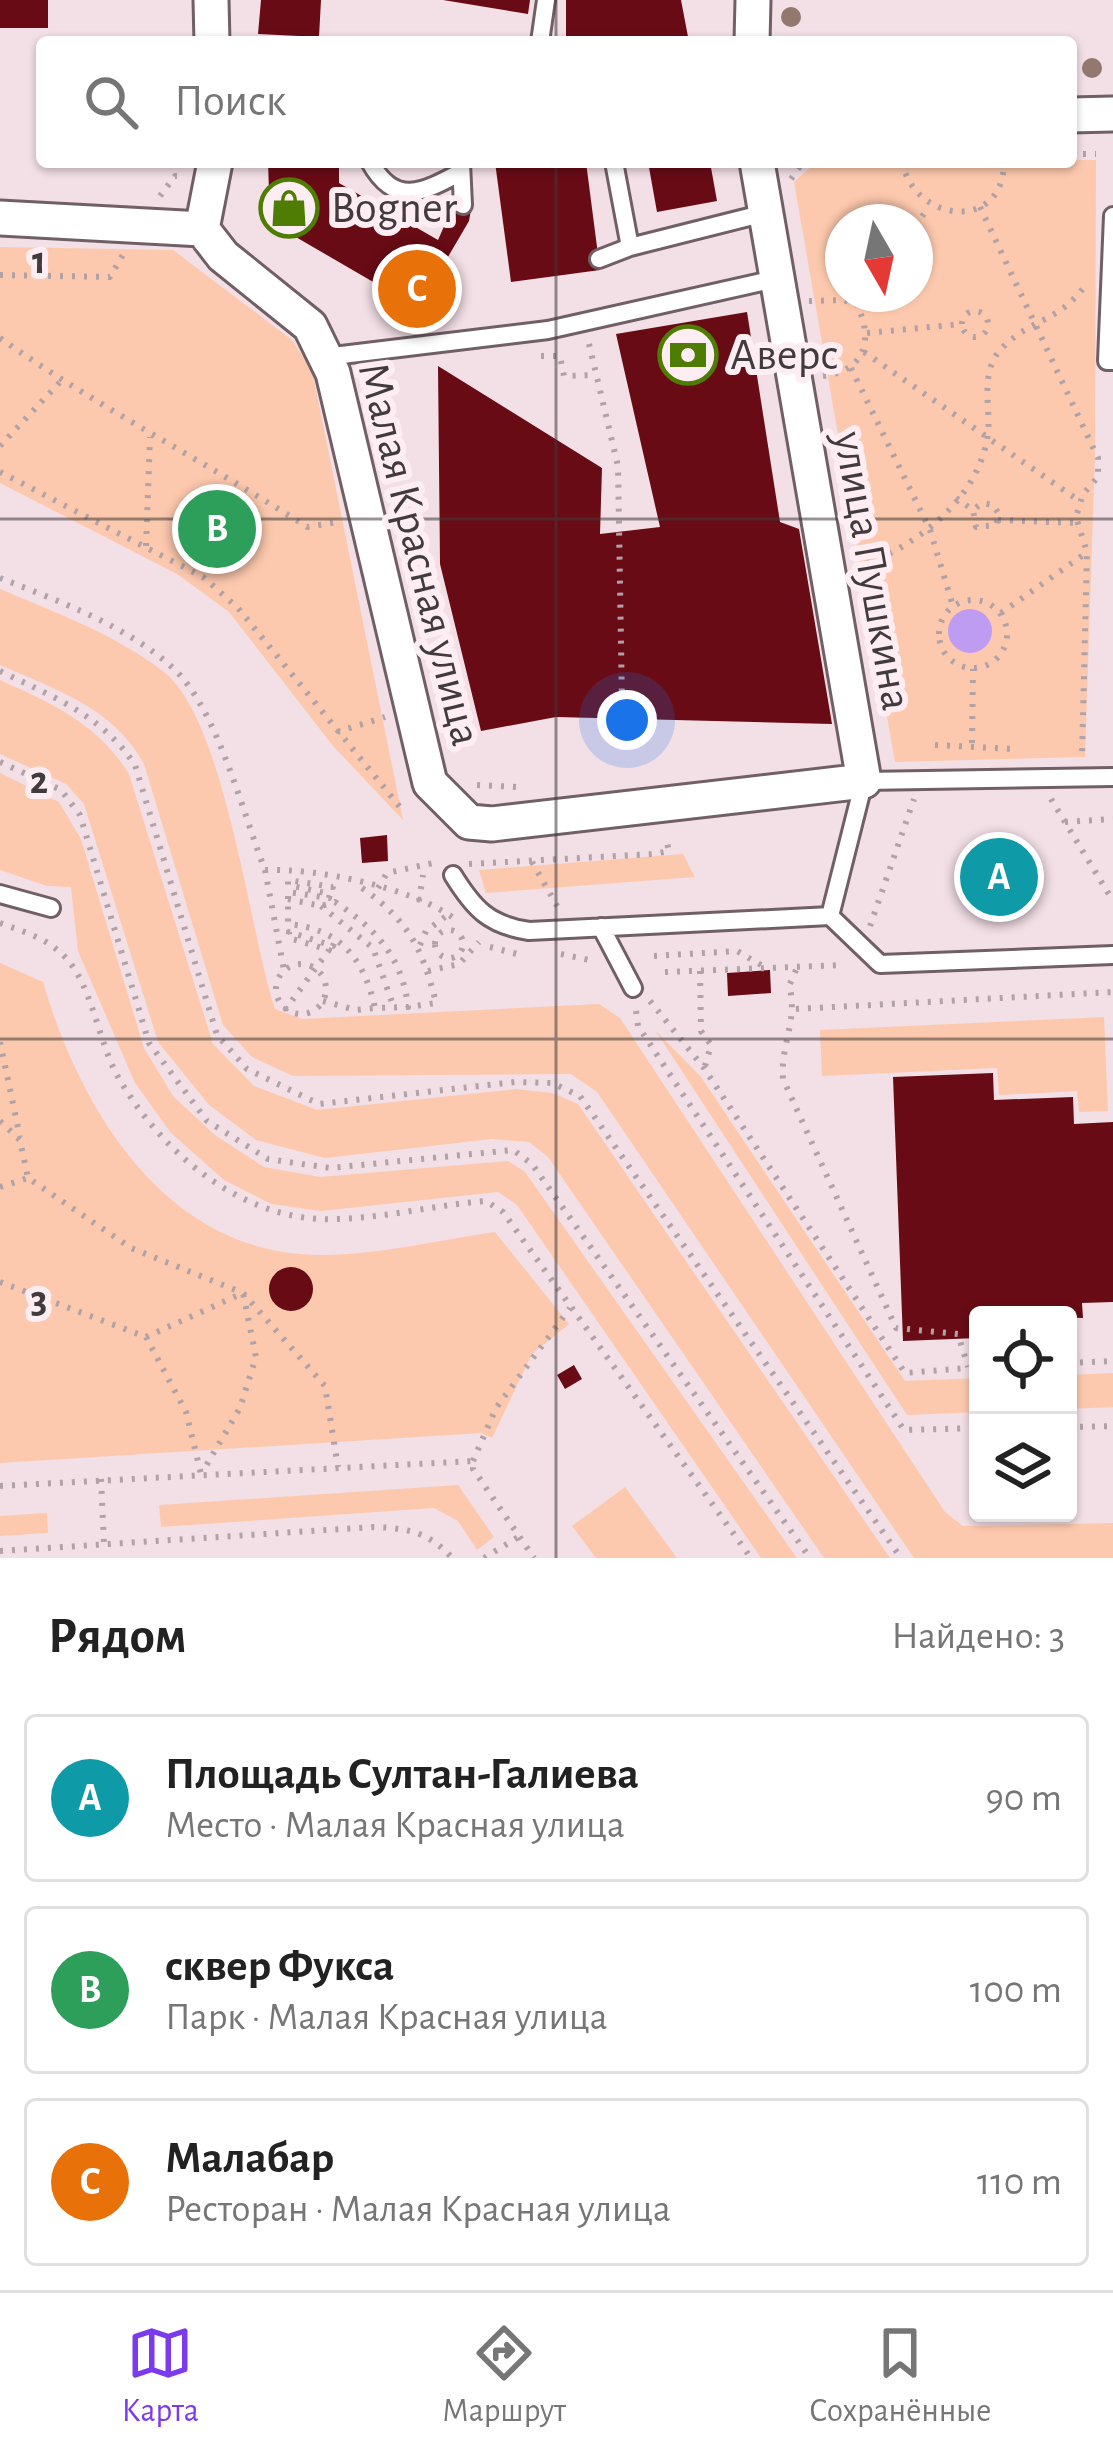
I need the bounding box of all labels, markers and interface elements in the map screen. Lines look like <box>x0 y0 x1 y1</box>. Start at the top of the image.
search box <box>36 36 1077 168</box>
icon: search <box>78 69 144 135</box>
text: Поиск <box>174 79 286 124</box>
shop icon: Bogner <box>258 177 320 239</box>
place label: Bogner <box>331 186 458 231</box>
north arrow <box>825 204 933 312</box>
text: 1 <box>32 242 46 281</box>
pin: C <box>378 244 456 334</box>
bank icon: Аверс <box>657 324 719 386</box>
place label: Аверс <box>730 333 839 378</box>
street label: Малая Красная улица <box>350 358 488 750</box>
street label: улица Пушкина <box>825 427 919 714</box>
pin: B <box>178 484 256 574</box>
your location <box>597 690 657 750</box>
text: 2 <box>30 762 48 801</box>
pin: A <box>960 832 1038 922</box>
text: 3 <box>31 1281 47 1320</box>
map controls <box>969 1306 1077 1522</box>
button: locate <box>969 1306 1077 1414</box>
button: layers <box>969 1414 1077 1522</box>
text: Рядом <box>48 1611 187 1662</box>
text: Найдено: 3 <box>891 1617 1065 1656</box>
text: Площадь Султан-Галиева <box>165 1752 639 1797</box>
text: A <box>78 1779 102 1818</box>
text: 90 m <box>985 1779 1062 1818</box>
text: Место · Малая Красная улица <box>165 1806 625 1845</box>
text: cквер Фукса <box>165 1944 394 1989</box>
text: B <box>79 1971 101 2010</box>
text: 100 m <box>970 1971 1062 2010</box>
text: Парк · Малая Красная улица <box>165 1998 608 2037</box>
text: Малабар <box>165 2136 334 2181</box>
text: C <box>80 2163 100 2202</box>
text: 110 m <box>977 2163 1062 2202</box>
text: Ресторан · Малая Красная улица <box>165 2190 671 2229</box>
tab: Карта <box>122 2320 199 2432</box>
tab: Маршрут <box>442 2320 566 2432</box>
tab: Сохранённые <box>809 2320 991 2432</box>

